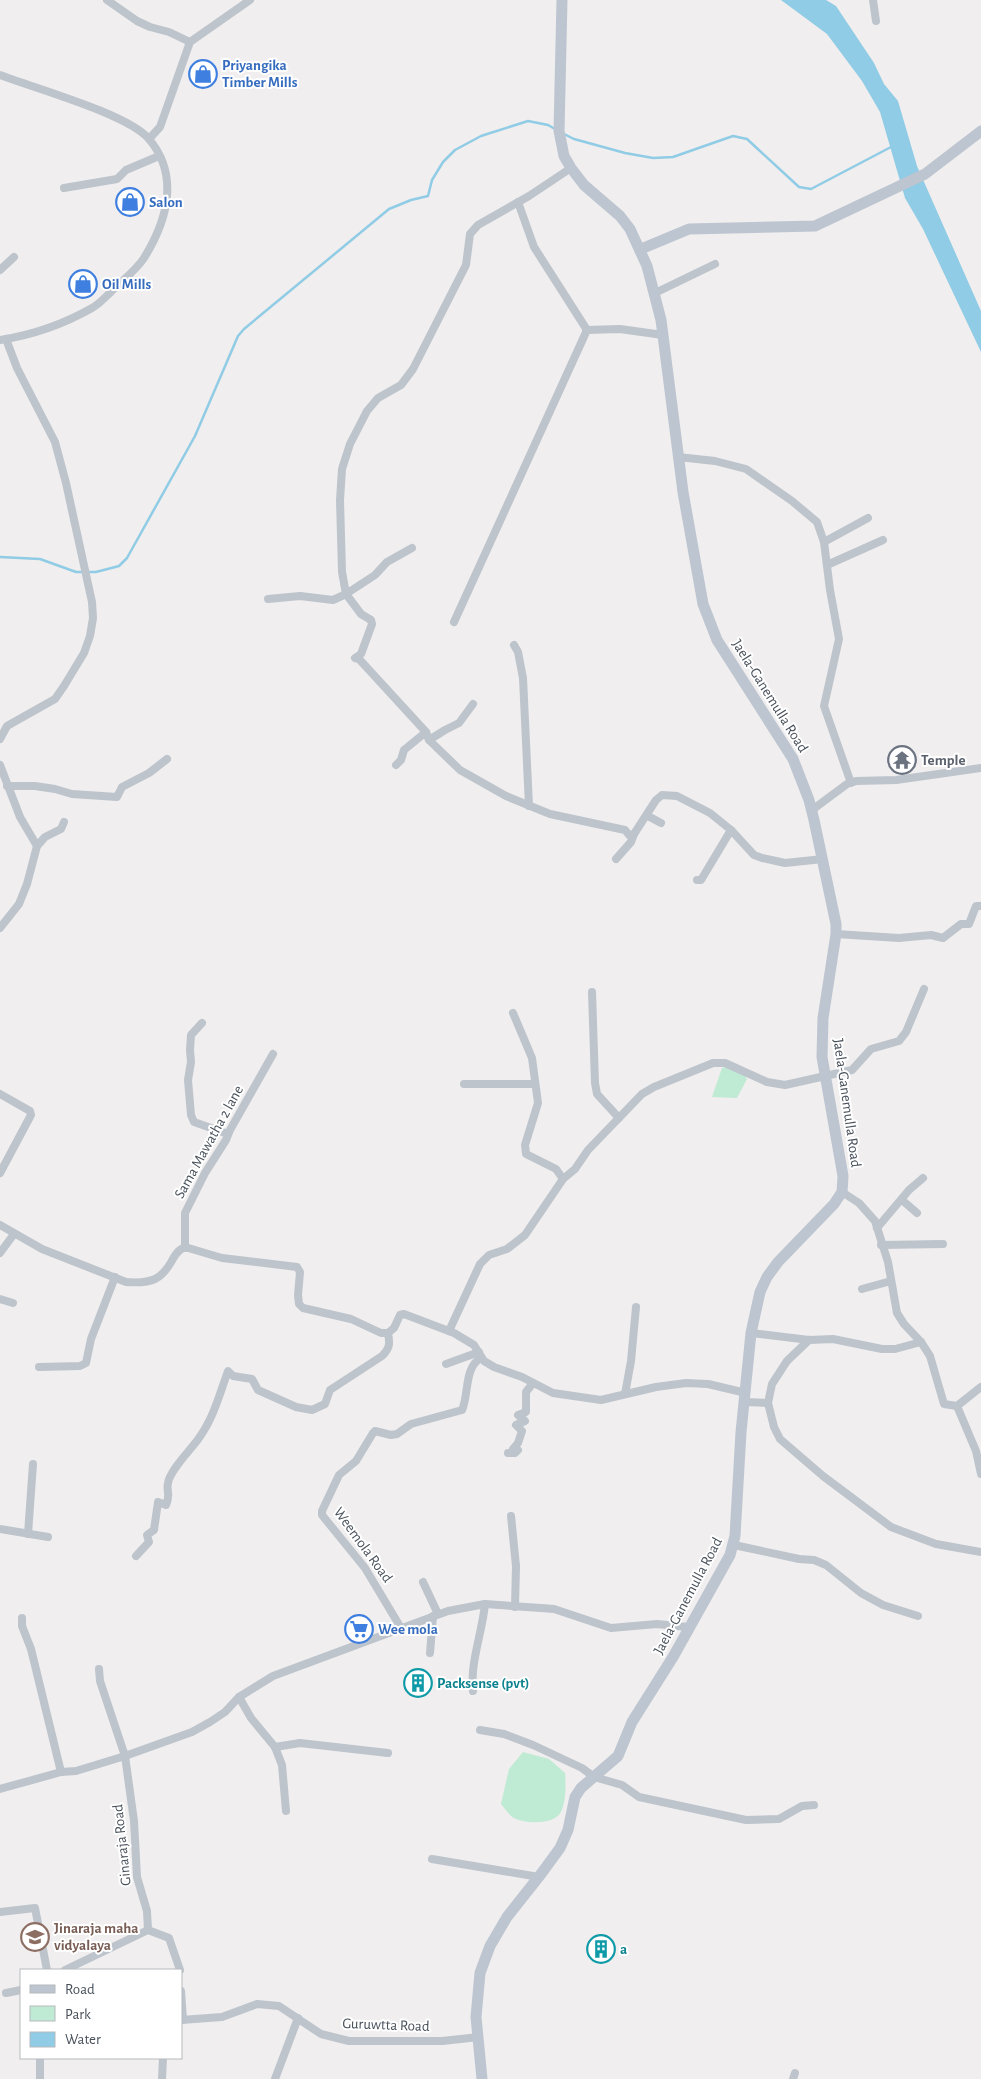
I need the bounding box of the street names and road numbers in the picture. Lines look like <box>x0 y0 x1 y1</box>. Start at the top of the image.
street label: Jaela-Ganemulla Road <box>729 637 811 755</box>
street label: Jaela-Ganemulla Road <box>831 1038 864 1169</box>
street label: Sama Mawatha 2 lane <box>172 1083 246 1201</box>
street label: Weemola Road <box>331 1505 395 1586</box>
street label: Jaela-Ganemulla Road <box>651 1535 725 1657</box>
street label: Ginaraja Road <box>110 1803 134 1887</box>
street label: Guruwtta Road <box>342 2016 430 2034</box>

